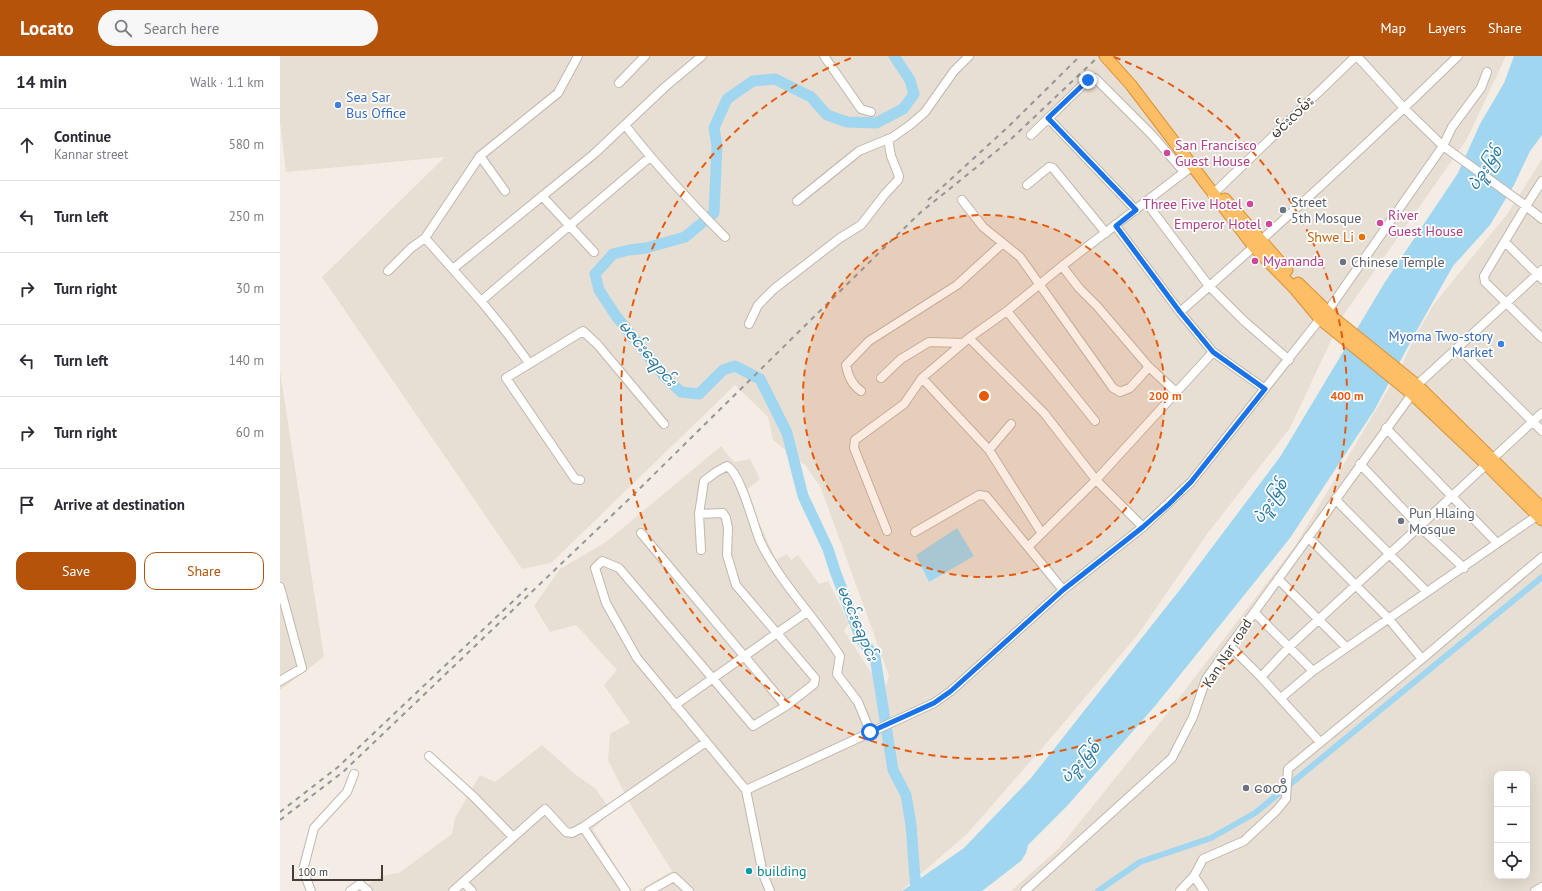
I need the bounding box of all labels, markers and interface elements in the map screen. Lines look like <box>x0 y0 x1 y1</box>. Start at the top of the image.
search box <box>98 10 378 46</box>
text: Locato <box>20 16 74 40</box>
icon: search <box>112 17 134 39</box>
text: Search here <box>144 19 219 38</box>
text: Map <box>1380 19 1406 37</box>
text: Layers <box>1428 19 1466 37</box>
text: Share <box>1488 19 1522 37</box>
text: 14 min <box>16 71 67 93</box>
route end <box>1079 71 1097 89</box>
text: Walk · 1.1 km <box>190 74 264 91</box>
place label: Sea Sar Bus Office <box>346 88 406 122</box>
street label: မင်းလမ်း <box>1266 91 1317 142</box>
marker: Sea Sar Bus Office <box>333 100 343 110</box>
text: Continue <box>54 127 111 146</box>
icon: ahead <box>16 134 38 156</box>
text: 580 m <box>229 136 264 153</box>
place label: San Francisco Guest House <box>1175 136 1257 170</box>
water label: ပဲခူးမြစ် <box>1463 140 1510 195</box>
text: Kannar street <box>54 146 128 163</box>
marker: San Francisco Guest House <box>1162 148 1172 158</box>
place label: Street 5th Mosque <box>1291 193 1361 227</box>
place label: Three Five Hotel <box>1143 195 1242 213</box>
marker: Three Five Hotel <box>1245 199 1255 209</box>
marker: Street 5th Mosque <box>1278 205 1288 215</box>
icon: left <box>16 206 38 228</box>
place label: River Guest House <box>1388 206 1463 240</box>
text: Turn left <box>54 207 108 226</box>
text: 250 m <box>229 208 264 225</box>
place label: Emperor Hotel <box>1174 215 1261 233</box>
marker: River Guest House <box>1375 218 1385 228</box>
marker: Emperor Hotel <box>1264 219 1274 229</box>
place label: Shwe Li <box>1307 228 1354 246</box>
marker: Shwe Li <box>1357 232 1367 242</box>
place label: Myananda <box>1263 252 1324 270</box>
place label: Chinese Temple <box>1351 253 1445 271</box>
marker: Myananda <box>1250 256 1260 266</box>
marker: Chinese Temple <box>1338 257 1348 267</box>
icon: right <box>16 278 38 300</box>
text: Turn right <box>54 279 117 298</box>
text: 30 m <box>236 280 264 297</box>
water label: မဇင်းချောင်း <box>613 315 682 392</box>
place label: Myoma Two-story Market <box>1389 327 1493 361</box>
marker: Myoma Two-story Market <box>1496 339 1506 349</box>
icon: left <box>16 350 38 372</box>
text: Turn left <box>54 351 108 370</box>
text: 140 m <box>229 352 264 369</box>
text: 200 m <box>1148 388 1182 403</box>
text: 400 m <box>1330 388 1364 403</box>
centre of rings <box>977 389 991 403</box>
icon: right <box>16 422 38 444</box>
text: Turn right <box>54 423 117 442</box>
text: 60 m <box>236 424 264 441</box>
water label: ပဲခူးမြစ် <box>1248 473 1295 528</box>
icon: arrive <box>16 494 38 516</box>
text: Arrive at destination <box>54 495 185 514</box>
place label: Pun Hlaing Mosque <box>1409 504 1475 538</box>
marker: Pun Hlaing Mosque <box>1396 516 1406 526</box>
button: Save <box>16 552 136 590</box>
button: Share <box>144 552 264 590</box>
water label: မဇင်းချောင်း <box>831 582 884 666</box>
street label: Kan Nar road <box>1198 615 1256 691</box>
route start <box>861 723 879 741</box>
water label: ပဲခူးမြစ် <box>1056 736 1107 789</box>
map controls <box>1494 771 1530 879</box>
button: + <box>1494 771 1530 807</box>
place label: စေတီ <box>1254 778 1288 797</box>
marker: စေတီ <box>1241 783 1251 793</box>
button: − <box>1494 807 1530 843</box>
button: locate <box>1494 843 1530 879</box>
place label: building <box>757 862 806 880</box>
scale bar <box>292 863 383 882</box>
text: 100 m <box>298 865 328 879</box>
marker: building <box>744 866 754 876</box>

